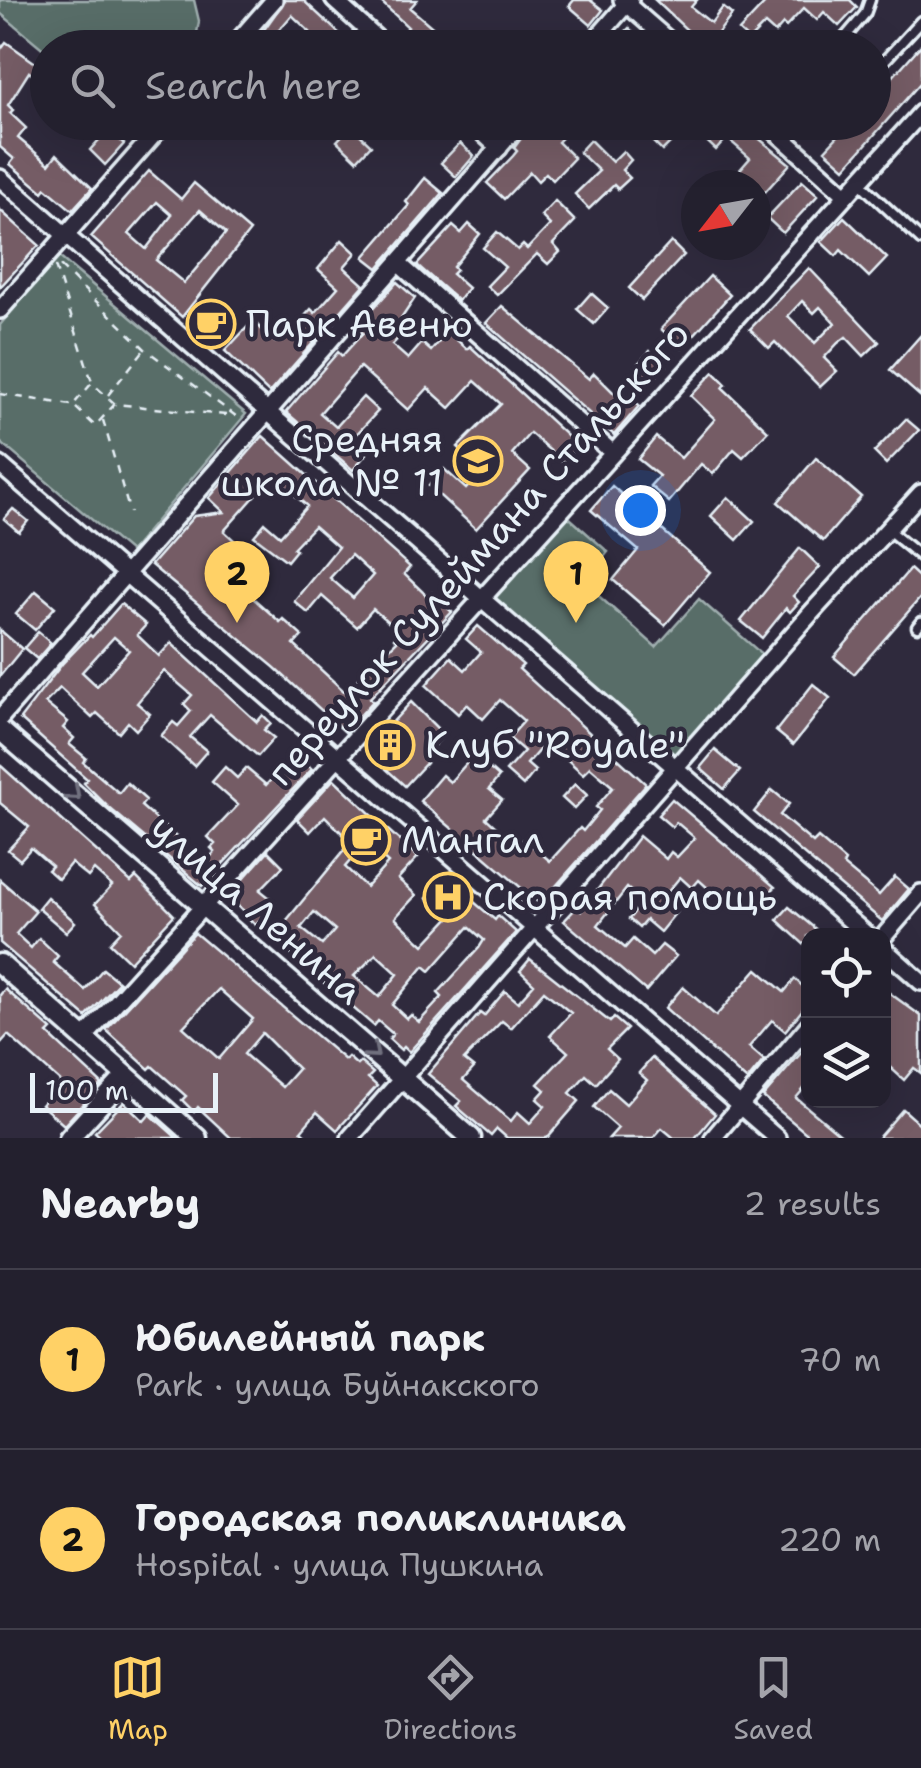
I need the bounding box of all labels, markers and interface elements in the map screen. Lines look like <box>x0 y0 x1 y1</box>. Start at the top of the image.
search box <box>30 30 891 140</box>
icon: search <box>65 58 120 113</box>
text: Search here <box>145 60 362 111</box>
north arrow <box>681 170 771 260</box>
cafe icon: Парк Авеню <box>185 298 237 350</box>
place label: Парк Авеню <box>246 298 473 349</box>
street label: переулок Сулеймана Стальского <box>255 309 701 796</box>
place label: Средняя школа № 11 <box>221 413 443 508</box>
school or university icon: Средняя школа № 11 <box>452 435 504 487</box>
your location <box>615 485 666 536</box>
pin: 2 <box>204 540 270 623</box>
pin: 1 <box>544 540 608 623</box>
building icon: Клуб "Royale" <box>364 719 416 771</box>
place label: Клуб "Royale" <box>425 719 685 770</box>
one-way arrow <box>63 782 81 800</box>
street label: улица Ленина <box>140 802 375 1016</box>
cafe icon: Мангал <box>340 814 392 866</box>
place label: Мангал <box>401 814 544 865</box>
hospital icon: Скорая помощь <box>422 871 474 923</box>
place label: Скорая помощь <box>483 871 777 922</box>
map controls <box>801 928 891 1108</box>
button: locate <box>801 928 891 1018</box>
button: layers <box>801 1018 891 1108</box>
one-way arrow <box>361 1041 379 1059</box>
scale bar <box>30 1068 218 1112</box>
text: 100 m <box>45 1071 129 1109</box>
text: Nearby <box>40 1175 200 1231</box>
text: 2 results <box>744 1182 881 1225</box>
text: Юбилейный парк <box>135 1312 485 1363</box>
text: 1 <box>65 1338 80 1381</box>
text: 70 m <box>798 1338 881 1381</box>
text: Park · улица Буйнакского <box>135 1363 540 1406</box>
text: Городская поликлиника <box>135 1492 626 1543</box>
text: 2 <box>61 1518 84 1561</box>
text: 220 m <box>778 1518 881 1561</box>
text: Hospital · улица Пушкина <box>135 1543 543 1586</box>
tab: Map <box>108 1650 168 1748</box>
tab: Directions <box>384 1650 517 1748</box>
tab: Saved <box>733 1650 813 1748</box>

